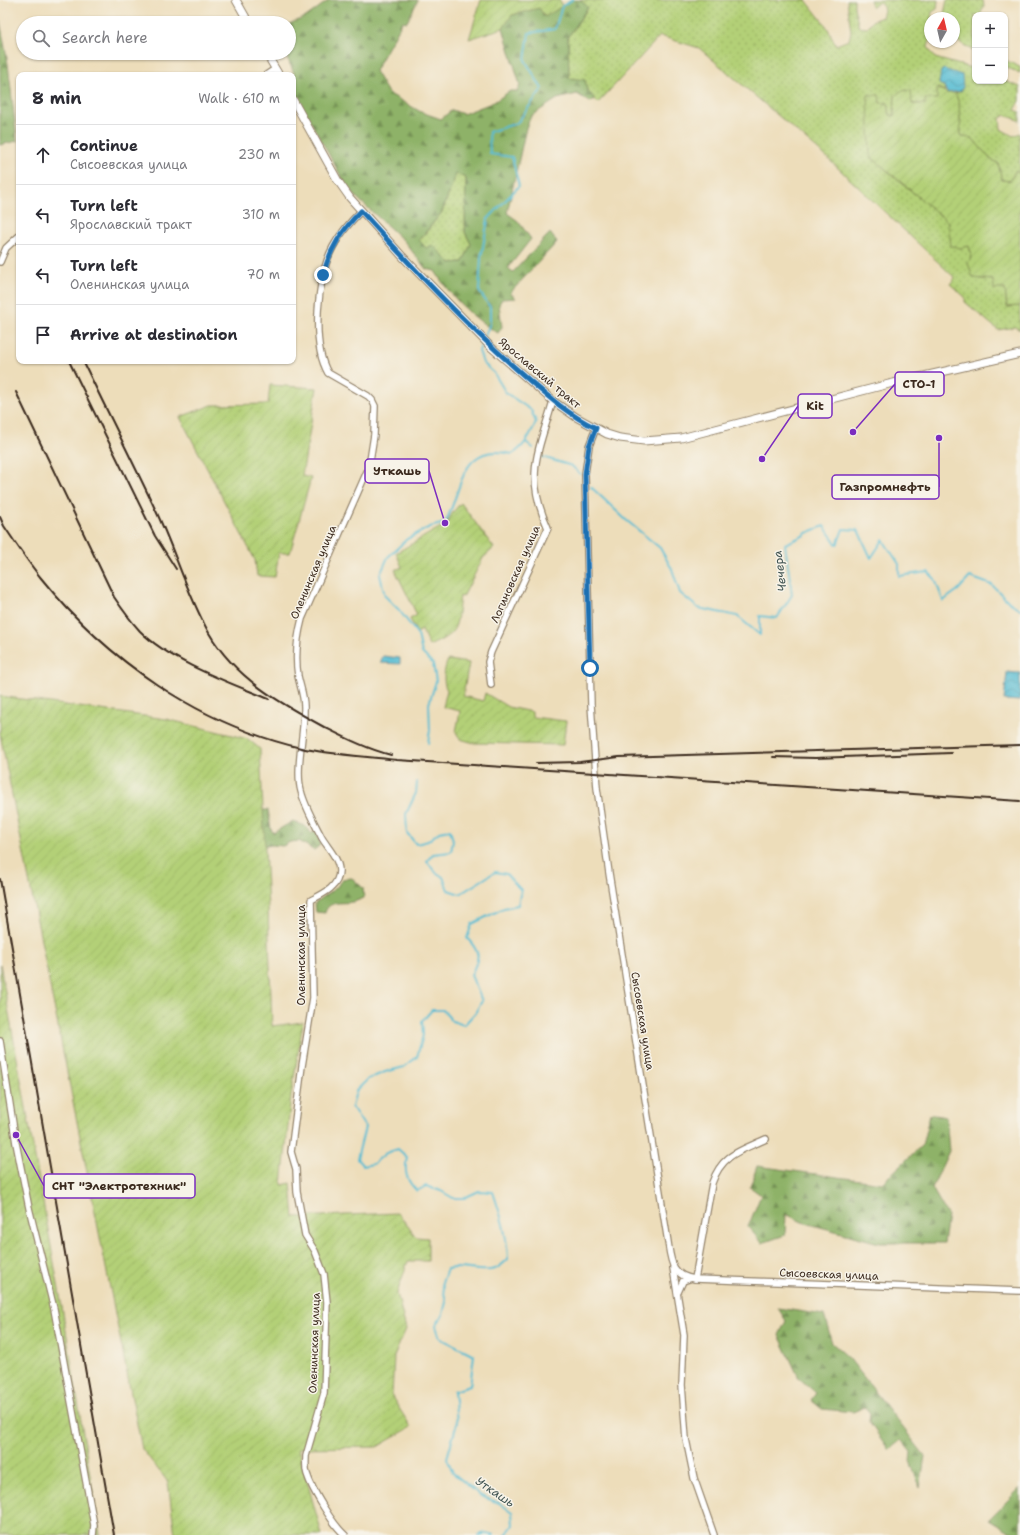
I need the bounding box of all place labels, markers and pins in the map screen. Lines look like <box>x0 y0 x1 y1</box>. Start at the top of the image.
callout: СТО-1 <box>895 372 944 396</box>
callout: Kit <box>798 394 832 418</box>
callout: Уткашь <box>365 459 429 483</box>
callout: Газпромнефть <box>832 475 939 499</box>
callout: СНТ "Электротехник" <box>44 1174 195 1198</box>

